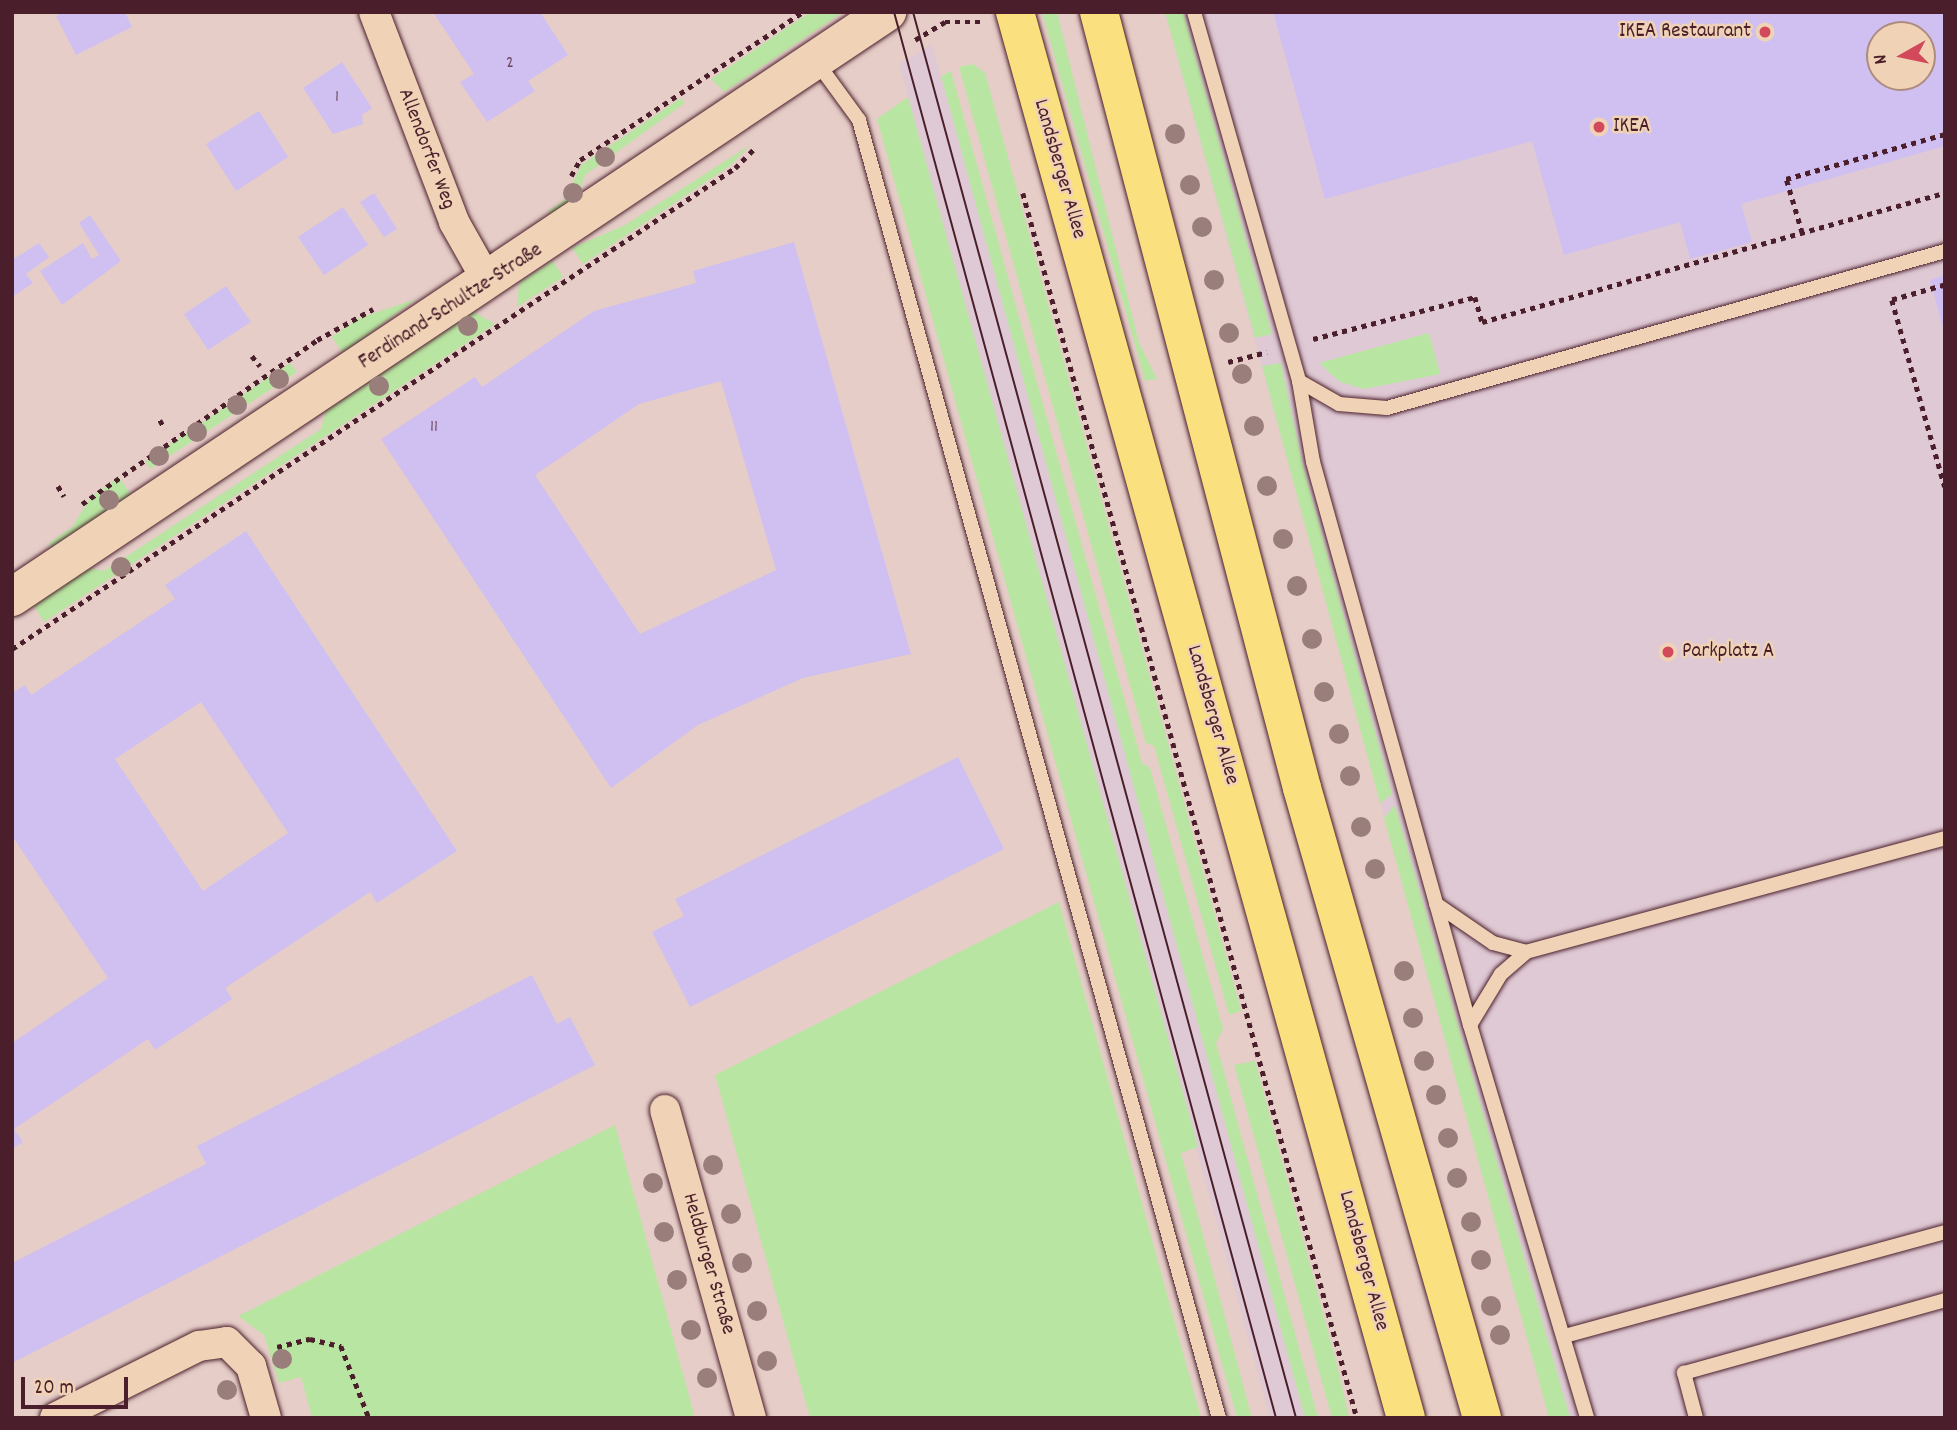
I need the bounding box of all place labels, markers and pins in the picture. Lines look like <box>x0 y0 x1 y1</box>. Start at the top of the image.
place label: IKEA Restaurant <box>1619 19 1751 45</box>
marker: IKEA Restaurant <box>1757 24 1773 40</box>
place label: IKEA <box>1613 114 1650 140</box>
marker: IKEA <box>1591 119 1607 135</box>
place label: Parkplatz A <box>1682 639 1774 665</box>
marker: Parkplatz A <box>1660 644 1676 660</box>

